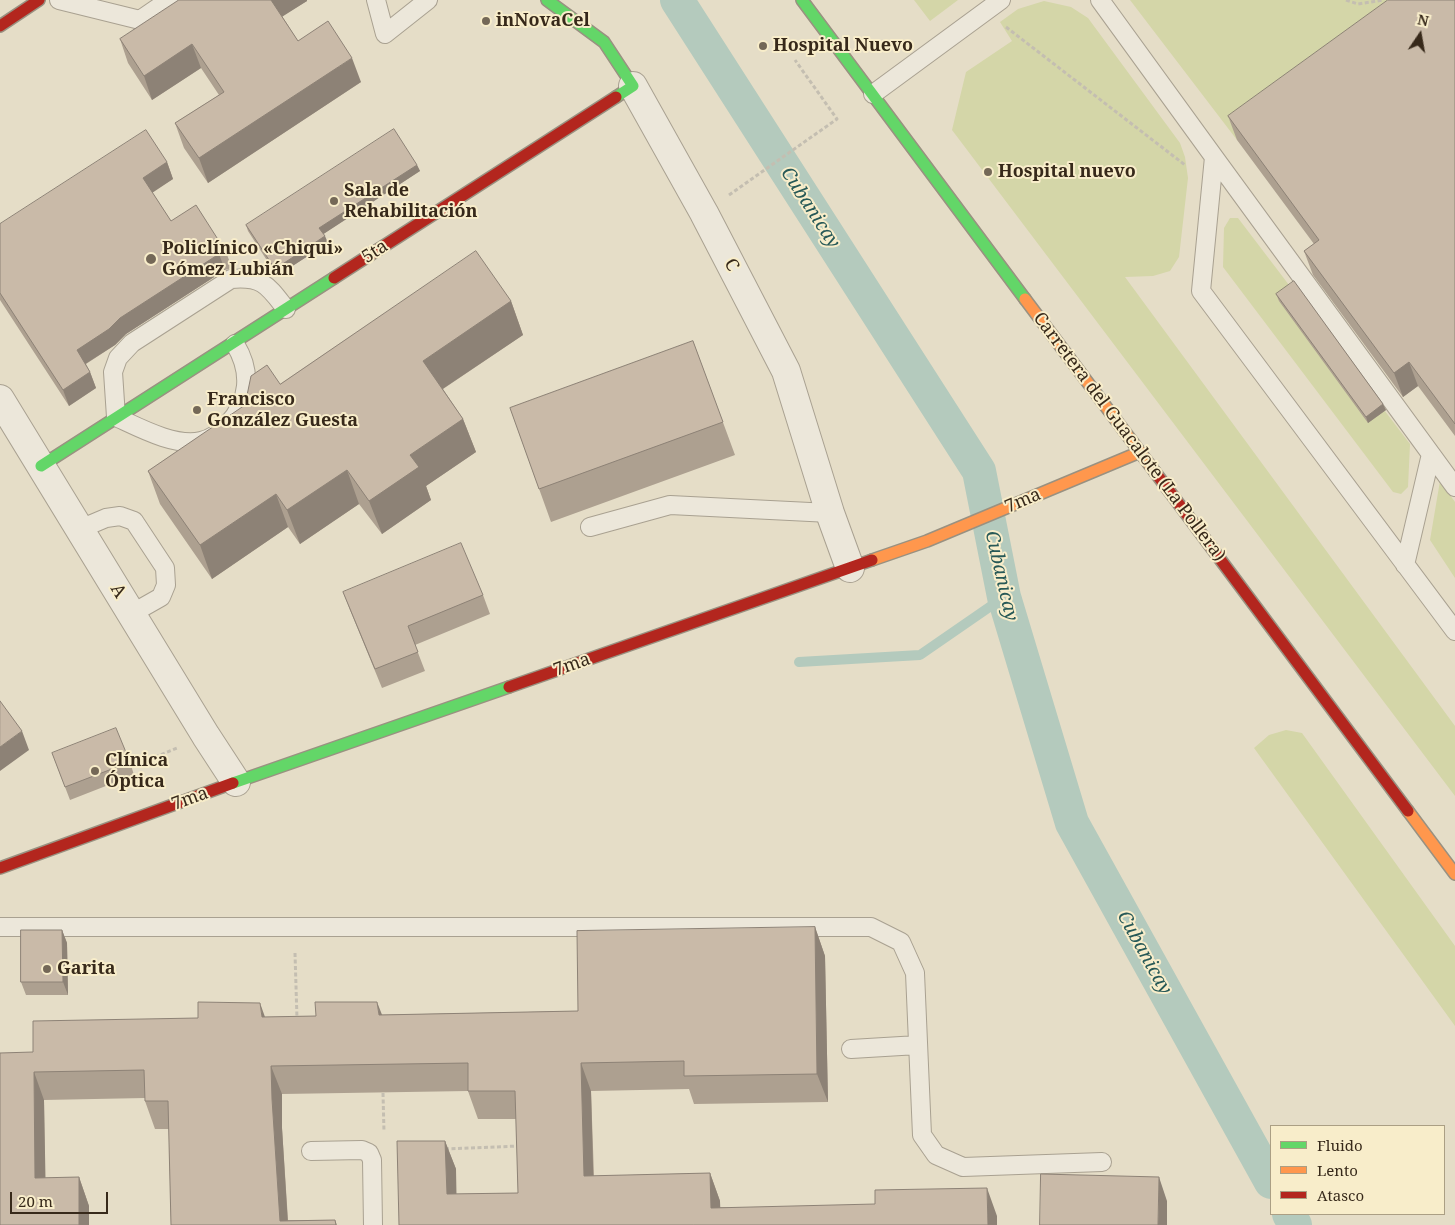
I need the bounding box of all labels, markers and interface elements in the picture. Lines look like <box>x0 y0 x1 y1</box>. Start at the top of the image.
text: N <box>1416 9 1431 30</box>
place label: inNovaCel <box>496 10 590 32</box>
north arrow <box>1395 10 1445 60</box>
marker: inNovaCel <box>480 15 492 27</box>
place label: Hospital Nuevo <box>773 35 913 57</box>
marker: Hospital Nuevo <box>757 40 769 52</box>
place label: Hospital nuevo <box>998 161 1136 183</box>
water label: Cubanicay <box>775 163 845 253</box>
marker: Hospital nuevo <box>982 166 994 178</box>
place label: Sala de Rehabilitación <box>344 180 478 222</box>
marker: Sala de Rehabilitación <box>328 195 340 207</box>
street label: 5ta <box>358 236 392 268</box>
place label: Policlínico «Chiqui» Gómez Lubián <box>162 238 343 280</box>
marker: Policlínico «Chiqui» Gómez Lubián <box>144 252 158 266</box>
street label: C <box>719 255 743 275</box>
street label: Carretera del Guacalote (La Pollera) <box>1028 308 1230 566</box>
place label: Francisco González Guesta <box>207 389 358 432</box>
marker: Francisco González Guesta <box>191 404 203 416</box>
street label: 7ma <box>1002 484 1044 518</box>
water label: Cubanicay <box>980 529 1022 623</box>
street label: A <box>105 580 131 602</box>
street label: 7ma <box>551 649 593 681</box>
place label: Clínica Óptica <box>105 750 168 792</box>
marker: Clínica Óptica <box>89 765 101 777</box>
street label: 7ma <box>169 782 211 816</box>
water label: Cubanicay <box>1112 907 1176 999</box>
place label: Garita <box>57 958 115 980</box>
marker: Garita <box>41 963 53 975</box>
legend <box>1270 1125 1445 1215</box>
text: Fluido <box>1317 1135 1363 1155</box>
text: Lento <box>1317 1160 1358 1180</box>
scale bar <box>12 1182 110 1214</box>
text: Atasco <box>1317 1185 1364 1205</box>
text: 20 m <box>18 1191 53 1211</box>

